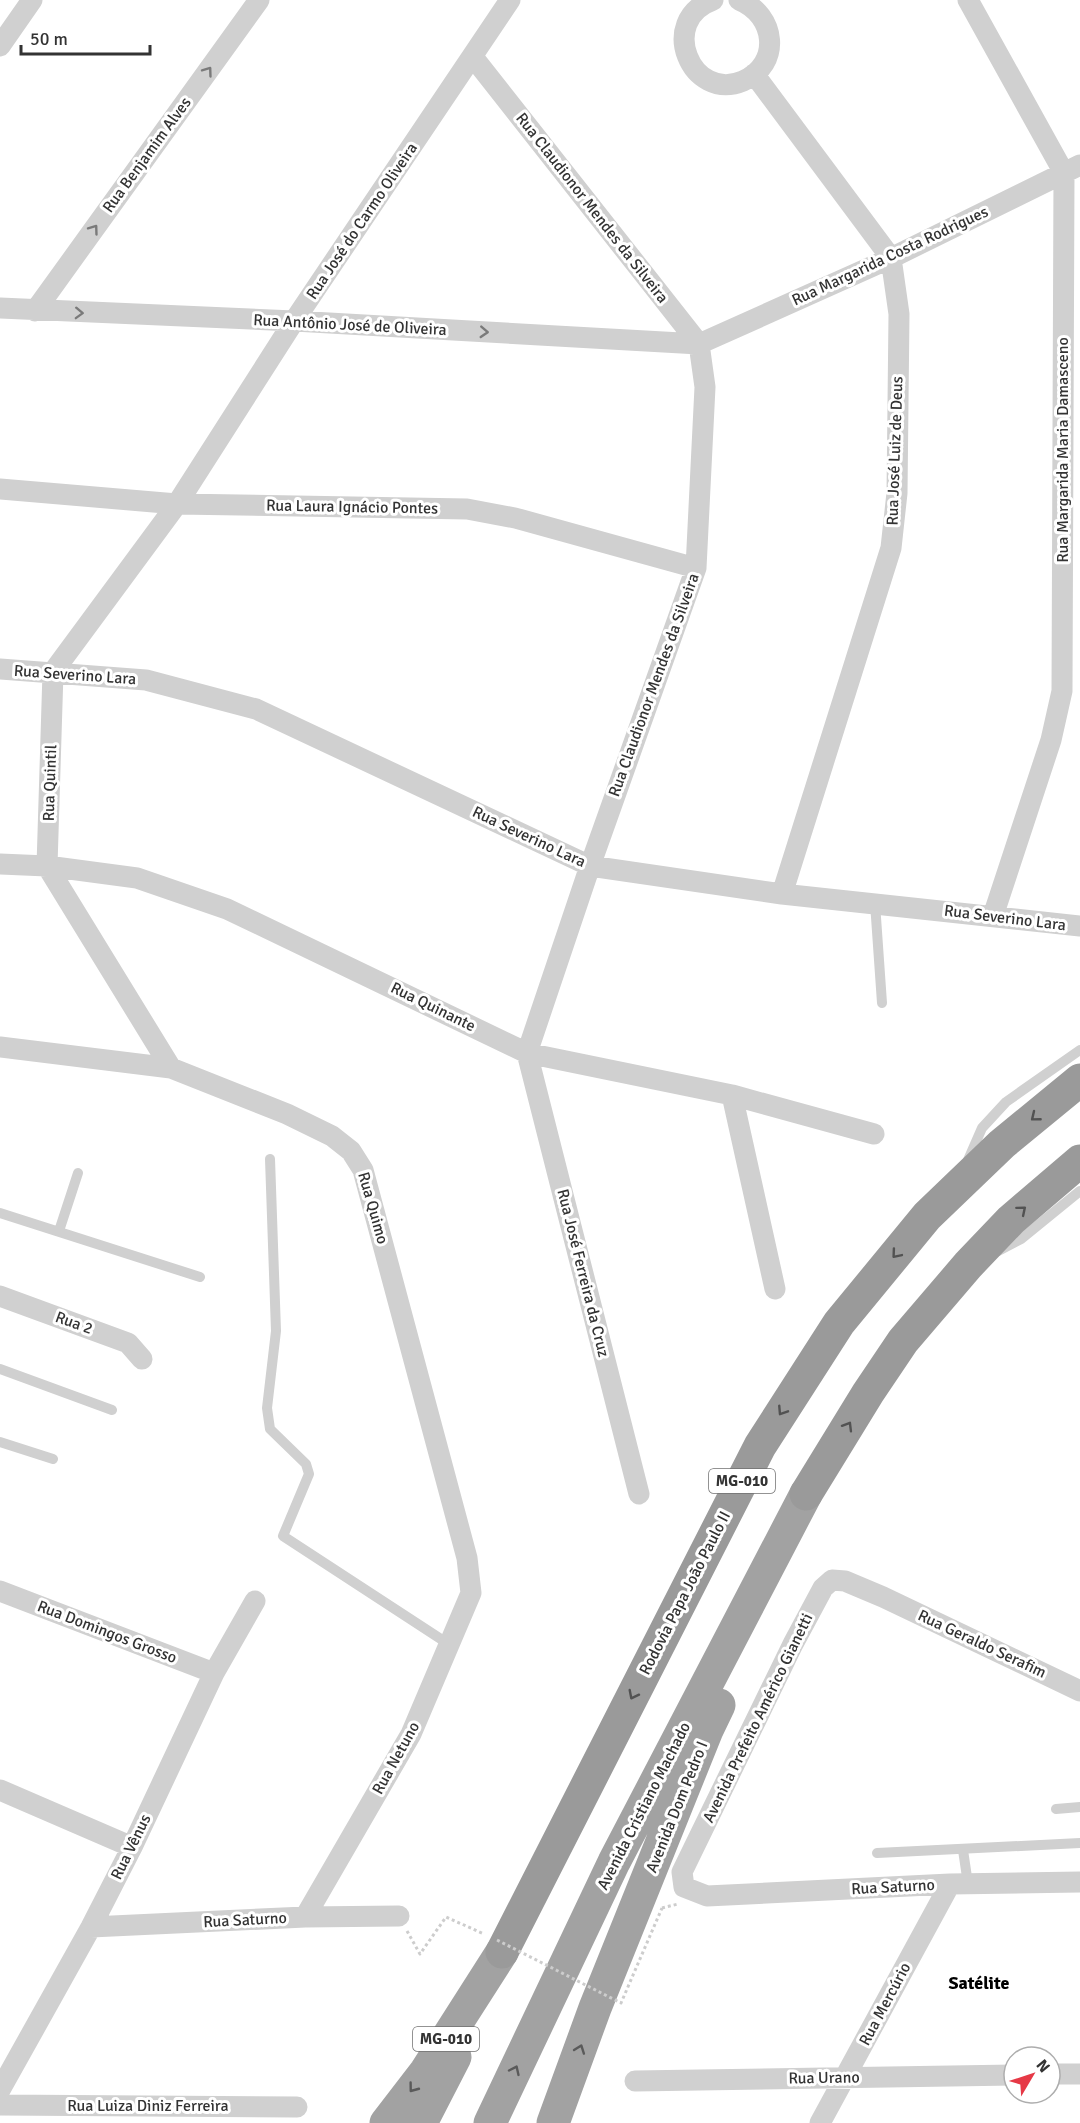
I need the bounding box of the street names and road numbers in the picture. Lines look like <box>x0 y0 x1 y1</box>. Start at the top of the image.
street label: Rua Benjamim Alves <box>98 93 196 217</box>
street label: Rua Claudionor Mendes da Silveira <box>511 109 673 307</box>
street label: Rua José do Carmo Oliveira <box>302 139 422 303</box>
street label: Rua Margarida Costa Rodrigues <box>789 202 991 310</box>
street label: Rua Antônio José de Oliveira <box>253 310 447 340</box>
street label: Rua Margarida Maria Damasceno <box>1053 337 1073 563</box>
street label: Rua José Luiz de Deus <box>882 376 908 526</box>
street label: Rua Laura Ignácio Pontes <box>266 496 438 518</box>
street label: Rua Claudionor Mendes da Silveira <box>604 571 704 799</box>
street label: Rua Severino Lara <box>13 661 137 689</box>
street label: Rua Quintil <box>39 744 61 822</box>
street label: Rua Severino Lara <box>469 802 589 872</box>
street label: Rua Severino Lara <box>943 901 1067 935</box>
street label: Rua Quinante <box>387 978 479 1036</box>
street label: Rua Quimo <box>353 1170 393 1246</box>
street label: Rua José Ferreira da Cruz <box>552 1187 614 1359</box>
street label: Rua 2 <box>53 1307 95 1339</box>
road number: MG-010 <box>709 1469 775 1493</box>
street label: Rodovia Papa João Paulo II <box>635 1508 735 1678</box>
street label: Rua Domingos Grosso <box>34 1596 180 1668</box>
street label: Rua Geraldo Serafim <box>915 1605 1049 1683</box>
street label: Avenida Prefeito Américo Gianetti <box>699 1610 817 1826</box>
street label: Rua Netuno <box>368 1718 424 1798</box>
street label: Avenida Cristiano Machado <box>593 1719 695 1893</box>
street label: Avenida Dom Pedro I <box>642 1738 712 1876</box>
street label: Rua Vênus <box>107 1811 155 1883</box>
street label: Rua Saturno <box>851 1875 935 1899</box>
street label: Rua Saturno <box>203 1908 287 1932</box>
street label: Rua Mercúrio <box>855 1959 915 2049</box>
road number: MG-010 <box>413 2027 479 2051</box>
street label: Rua Urano <box>788 2067 860 2089</box>
street label: Rua Luiza Diniz Ferreira <box>67 2096 229 2116</box>

